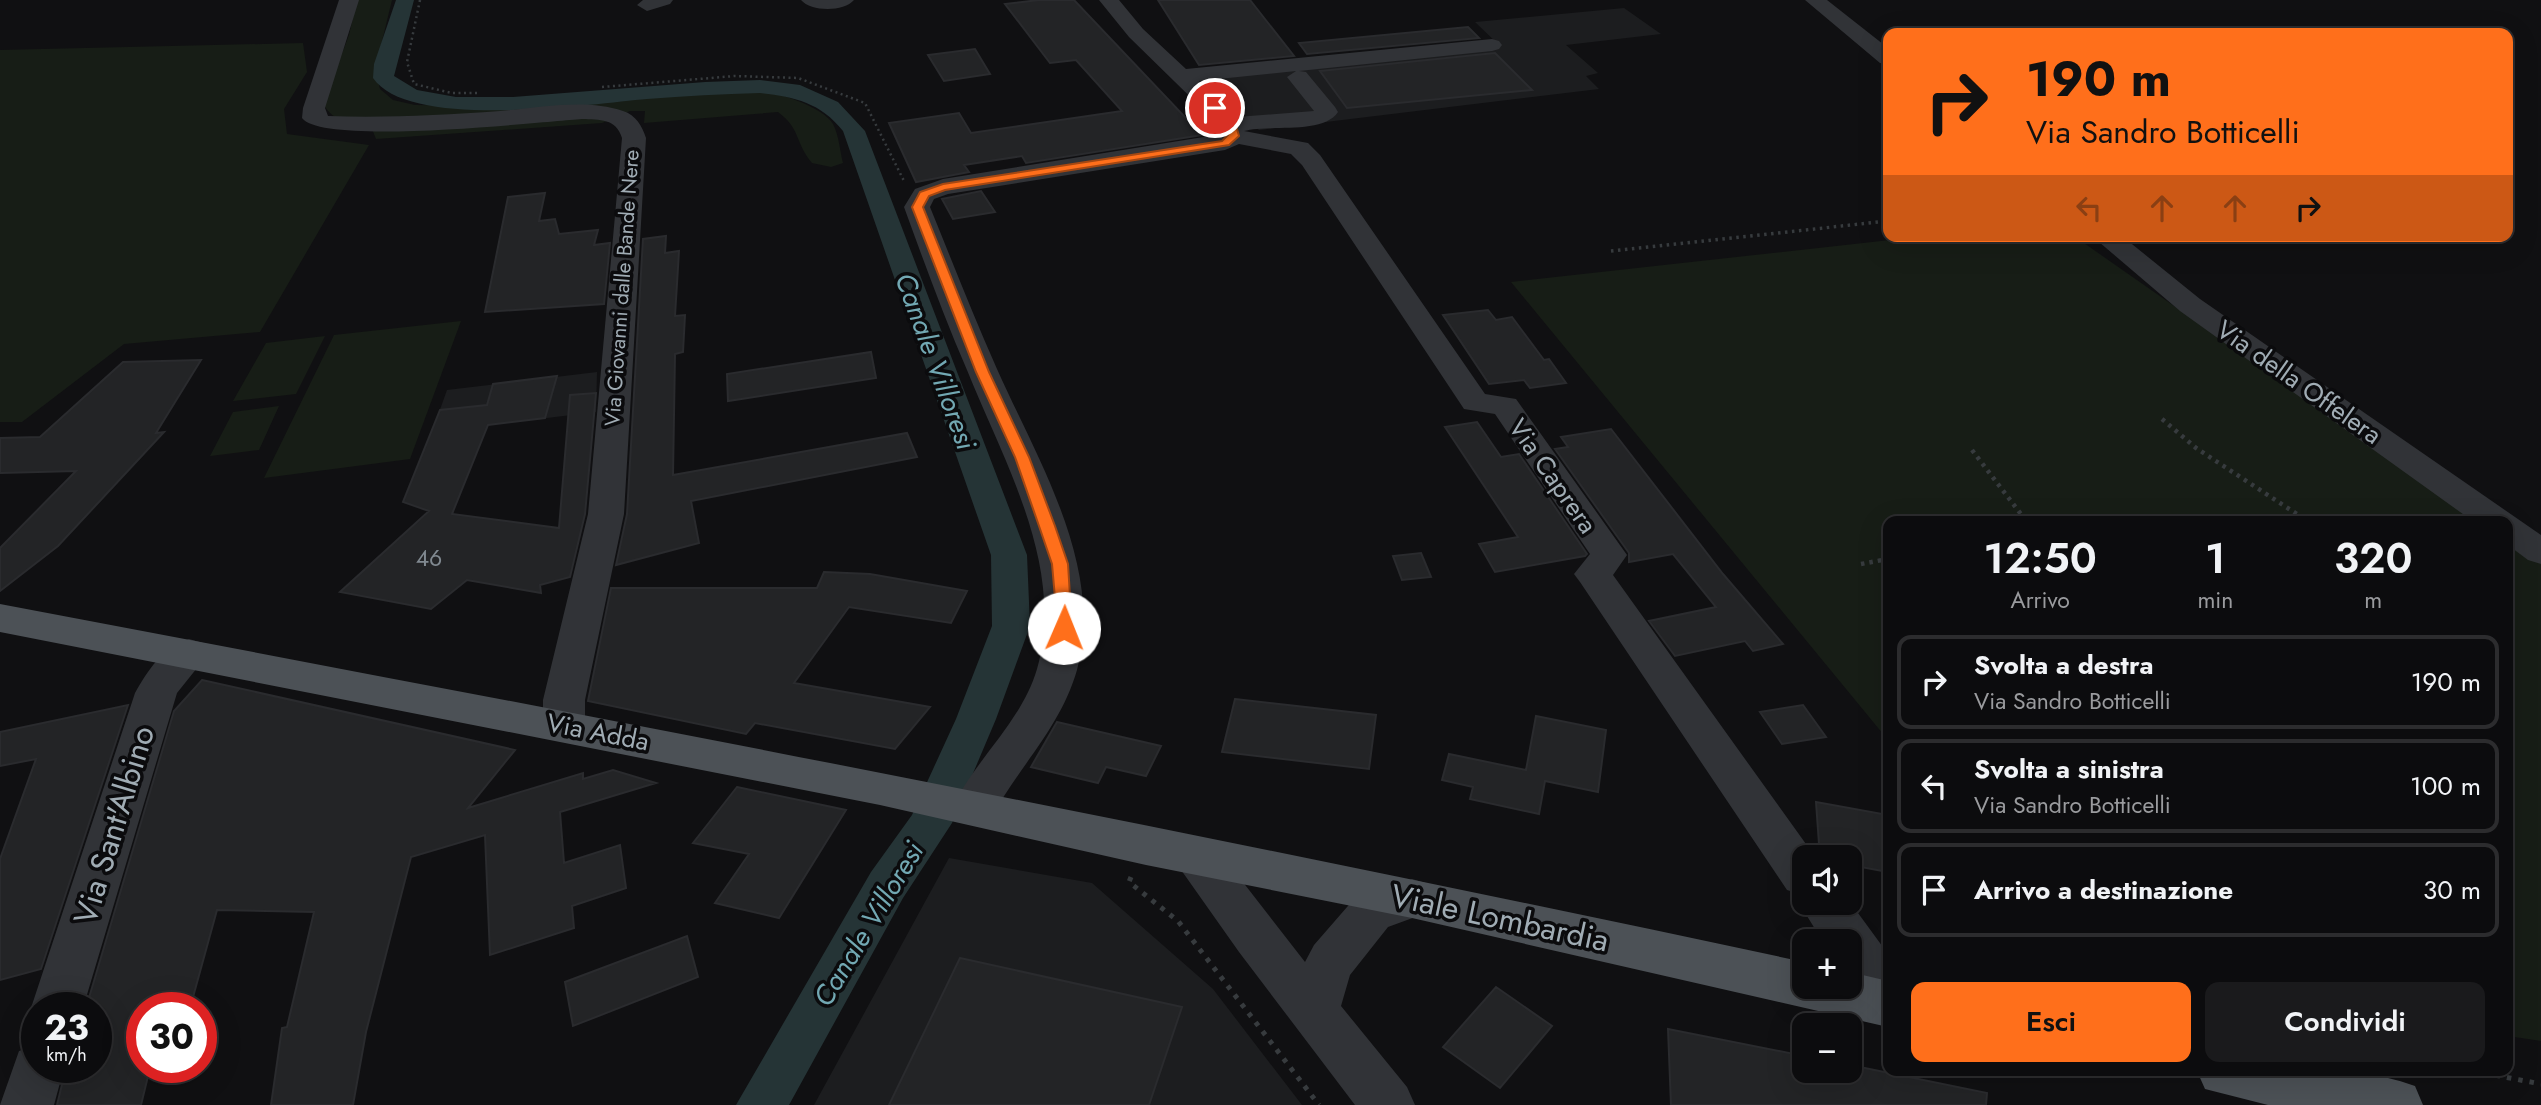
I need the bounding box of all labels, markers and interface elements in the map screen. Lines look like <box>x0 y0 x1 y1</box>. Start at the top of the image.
text: 190 m <box>2026 44 2171 114</box>
icon: right <box>1911 56 2002 147</box>
pin <box>1185 78 1245 138</box>
icon: arrive <box>1196 89 1234 127</box>
text: Via Sandro Botticelli <box>2026 109 2300 155</box>
street label: Via Giovanni dalle Bande Nere <box>597 148 647 427</box>
icon: left <box>2070 189 2108 227</box>
icon: ahead <box>2143 189 2181 227</box>
icon: ahead <box>2216 189 2254 227</box>
icon: right <box>2289 189 2327 227</box>
water label: Canale Villoresi <box>885 267 987 456</box>
street label: Via della Offelera <box>2209 311 2389 453</box>
street label: Via Caprera <box>1499 411 1607 541</box>
text: 12:50 <box>1984 528 2097 589</box>
text: 1 <box>2205 528 2226 589</box>
text: 320 <box>2334 528 2412 589</box>
house number: 46 <box>416 541 442 575</box>
text: Arrivo <box>2011 583 2070 617</box>
text: min <box>2197 583 2233 617</box>
text: m <box>2364 583 2382 617</box>
position arrow <box>1027 591 1101 665</box>
text: Svolta a destra <box>1974 646 2154 684</box>
icon: right <box>1915 663 1953 701</box>
text: 190 m <box>2411 663 2481 701</box>
text: Via Sandro Botticelli <box>1974 684 2171 718</box>
street label: Via Adda <box>544 703 652 761</box>
street label: Via Sant'Albino <box>62 720 166 930</box>
text: Svolta a sinistra <box>1974 750 2164 788</box>
icon: left <box>1915 767 1953 805</box>
text: 100 m <box>2410 767 2481 805</box>
text: Via Sandro Botticelli <box>1974 788 2171 822</box>
water label: Canale Villoresi <box>803 833 934 1014</box>
map controls <box>1792 845 1862 1083</box>
button: sound <box>1792 845 1862 915</box>
icon: arrive <box>1915 871 1953 909</box>
text: Arrivo a destinazione <box>1974 871 2233 909</box>
text: 30 m <box>2423 871 2481 909</box>
street label: Viale Lombardia <box>1387 872 1613 964</box>
button: + <box>1792 929 1862 999</box>
button: Esci <box>1911 982 2191 1062</box>
button: Condividi <box>2205 982 2485 1062</box>
speed limit sign: 30 <box>126 992 217 1083</box>
text: 23 <box>44 1003 89 1053</box>
button: − <box>1792 1013 1862 1083</box>
text: km/h <box>46 1042 87 1068</box>

